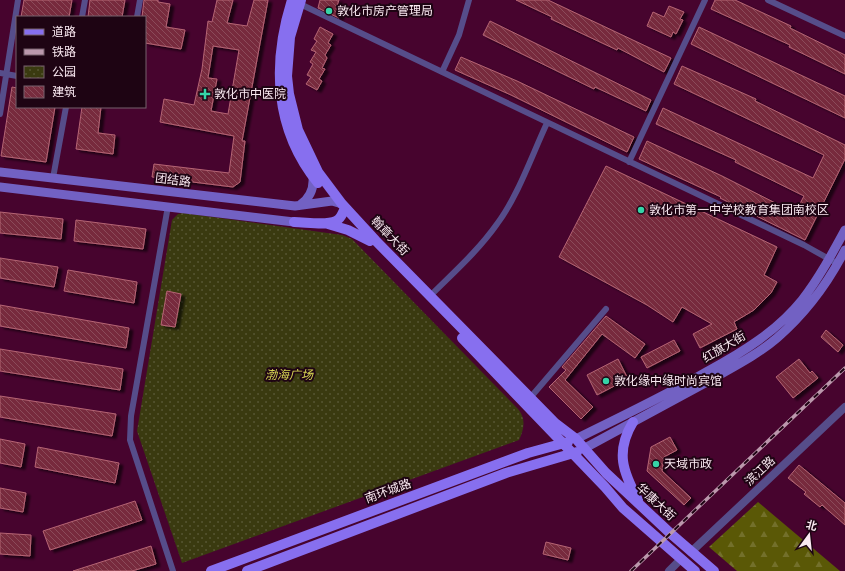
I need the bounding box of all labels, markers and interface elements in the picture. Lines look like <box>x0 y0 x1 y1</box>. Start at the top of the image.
place label: 敦化市房产管理局 <box>337 2 433 21</box>
marker: 敦化市房产管理局 <box>324 6 334 16</box>
legend <box>16 16 146 108</box>
text: 道路 <box>52 23 76 42</box>
text: 铁路 <box>52 43 76 62</box>
text: 公园 <box>52 63 76 82</box>
text: 建筑 <box>52 83 76 102</box>
place label: 敦化市中医院 <box>214 85 286 104</box>
marker: 敦化市中医院 <box>199 88 211 100</box>
street label: 团结路 <box>154 169 192 192</box>
place label: 敦化市第一中学校教育集团南校区 <box>649 201 829 220</box>
marker: 敦化市第一中学校教育集团南校区 <box>636 205 646 215</box>
street label: 翰章大街 <box>366 212 413 260</box>
street label: 红旗大街 <box>699 327 750 368</box>
park label: 渤海广场 <box>265 366 314 385</box>
place label: 敦化缘中缘时尚宾馆 <box>614 372 722 391</box>
marker: 敦化缘中缘时尚宾馆 <box>601 376 611 386</box>
street label: 滨江路 <box>741 452 780 491</box>
place label: 天域市政 <box>664 455 712 474</box>
marker: 天域市政 <box>651 459 661 469</box>
street label: 南环城路 <box>362 474 414 509</box>
street label: 华康大街 <box>632 479 680 526</box>
north arrow <box>789 515 829 555</box>
text: 北 <box>804 516 819 535</box>

